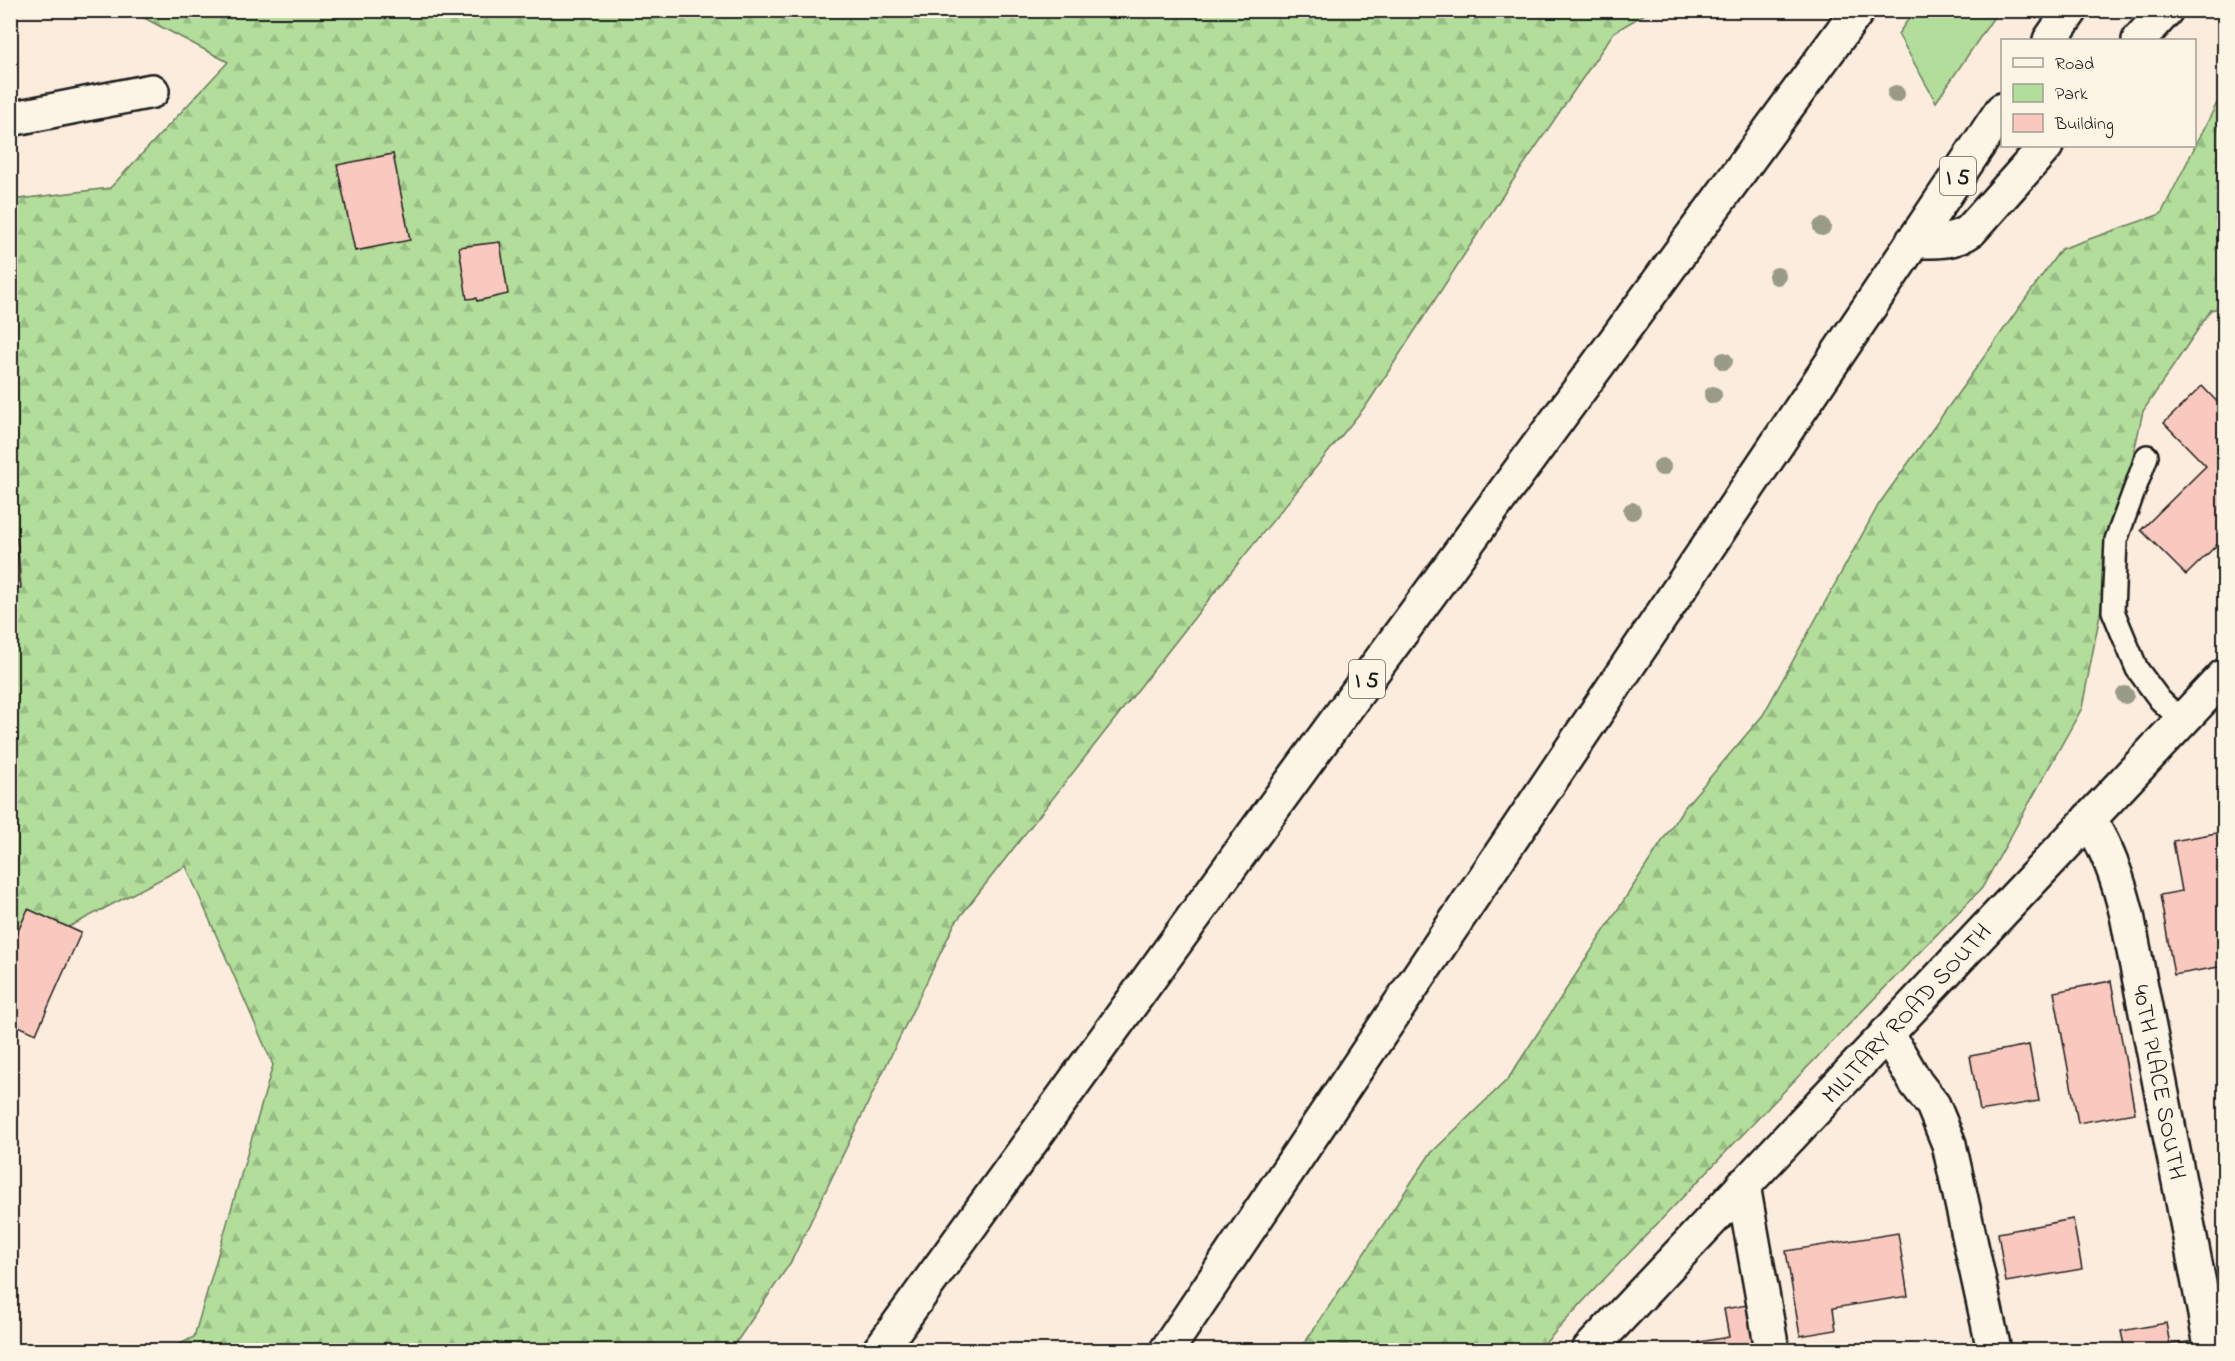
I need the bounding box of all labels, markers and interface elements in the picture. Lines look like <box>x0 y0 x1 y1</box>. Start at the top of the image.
legend <box>2001 39 2196 147</box>
text: Road <box>2055 52 2094 78</box>
text: Park <box>2055 82 2088 108</box>
text: Building <box>2054 112 2114 139</box>
road number: I 5 <box>1940 157 1976 195</box>
road number: I 5 <box>1349 660 1385 698</box>
street label: MILITARY ROAD SOUTH <box>1815 917 2001 1113</box>
street label: 40TH PLACE SOUTH <box>2121 982 2194 1183</box>

